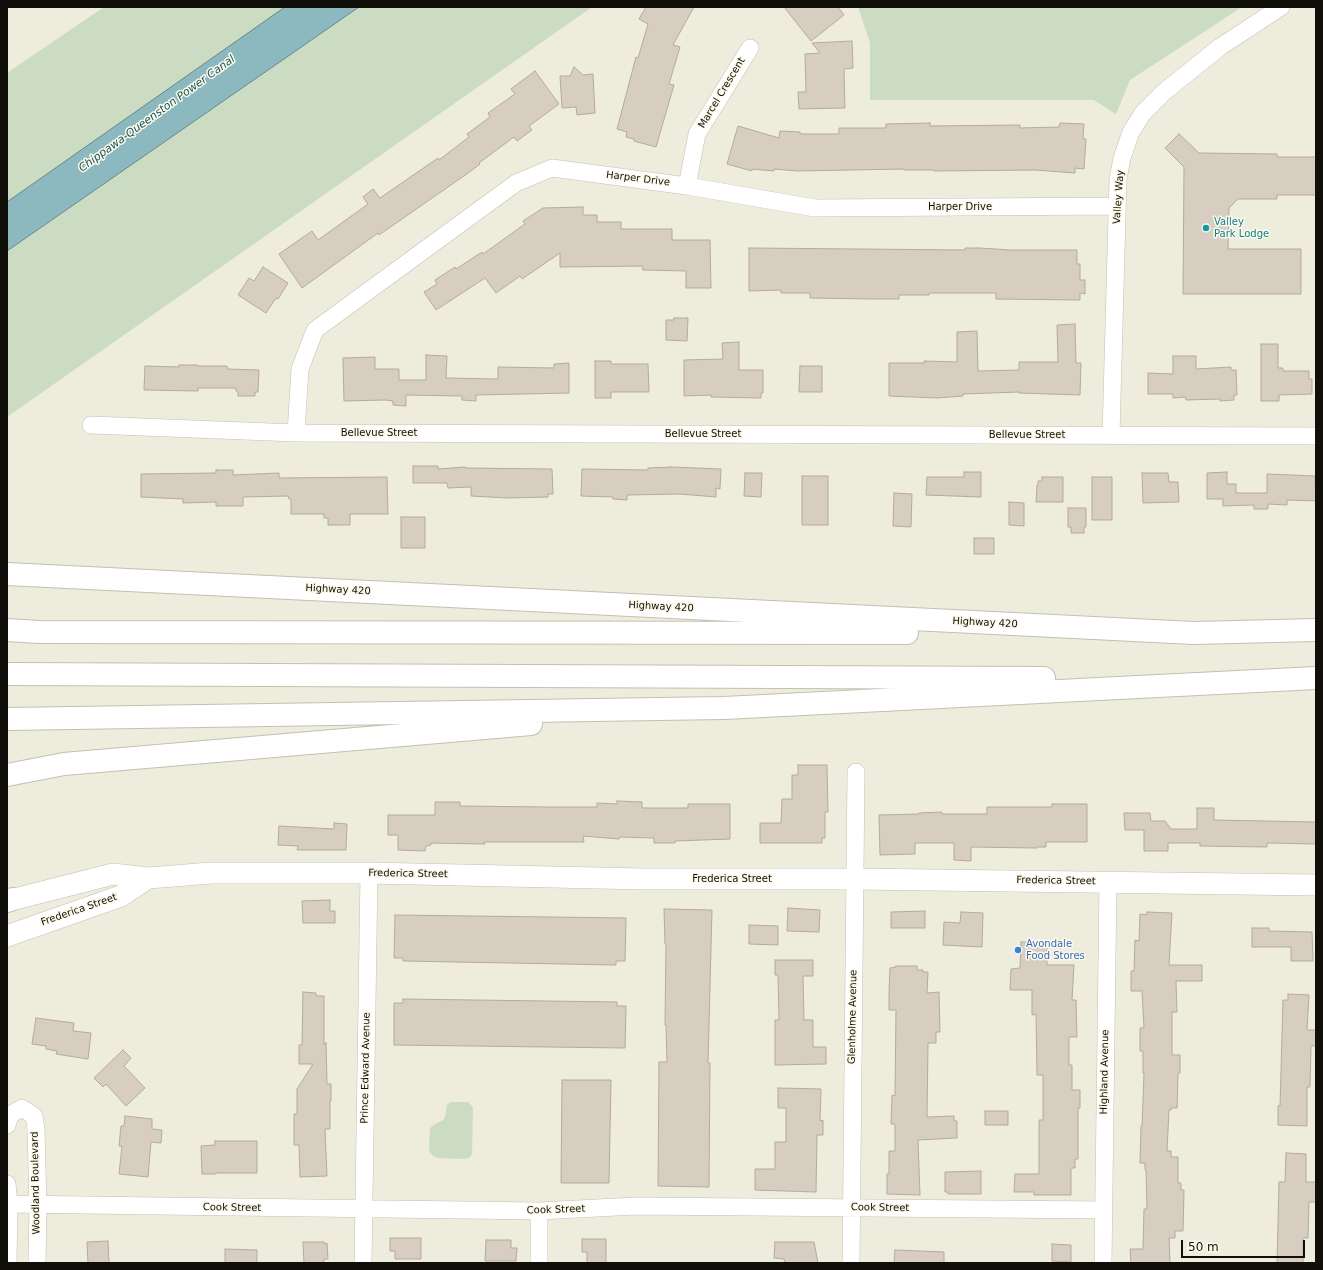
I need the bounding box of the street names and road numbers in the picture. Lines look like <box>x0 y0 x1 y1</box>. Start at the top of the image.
street label: Marcel Crescent <box>696 55 748 131</box>
street label: Harper Drive <box>605 169 671 189</box>
street label: Valley Way <box>1111 170 1127 224</box>
street label: Harper Drive <box>928 201 992 213</box>
street label: Bellevue Street <box>341 427 417 439</box>
street label: Bellevue Street <box>665 428 741 440</box>
street label: Bellevue Street <box>989 429 1065 441</box>
street label: Highway 420 <box>305 582 371 598</box>
street label: Highway 420 <box>628 599 694 615</box>
street label: Highway 420 <box>952 615 1018 631</box>
street label: Frederica Street <box>368 867 448 881</box>
street label: Frederica Street <box>692 873 772 885</box>
street label: Frederica Street <box>1016 874 1096 888</box>
street label: Frederica Street <box>39 891 119 929</box>
street label: Glenholme Avenue <box>846 970 860 1064</box>
street label: Prince Edward Avenue <box>359 1012 373 1124</box>
street label: Highland Avenue <box>1098 1029 1112 1115</box>
street label: Woodland Boulevard <box>29 1131 43 1235</box>
street label: Cook Street <box>203 1201 261 1215</box>
street label: Cook Street <box>851 1201 909 1215</box>
street label: Cook Street <box>527 1203 585 1217</box>

